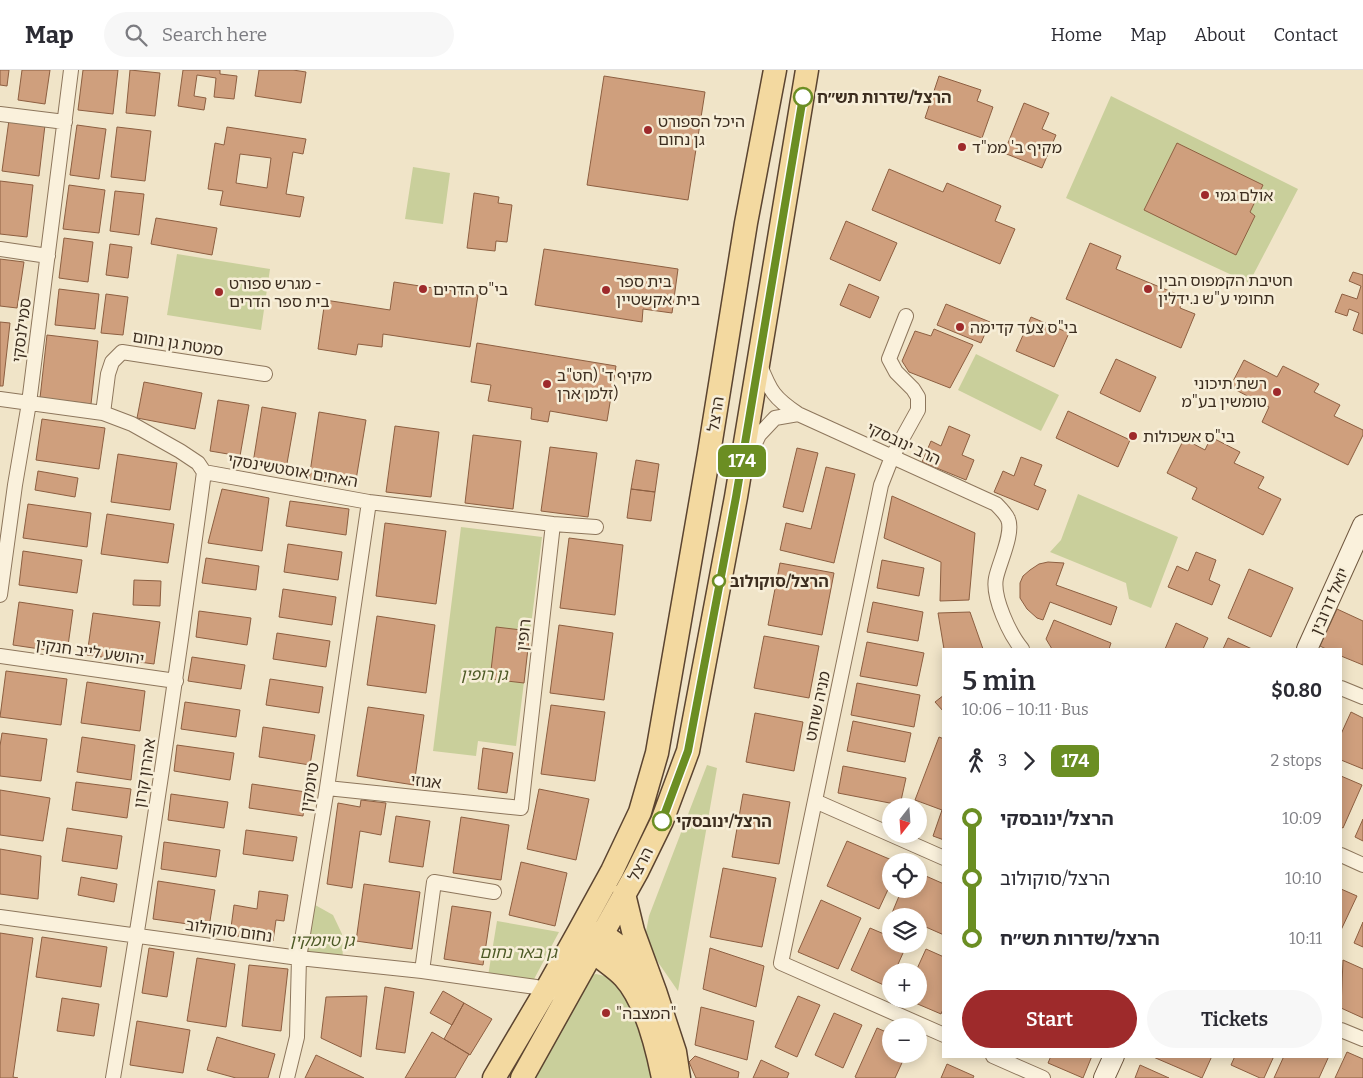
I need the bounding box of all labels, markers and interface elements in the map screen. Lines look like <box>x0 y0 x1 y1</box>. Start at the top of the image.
search box <box>104 12 454 57</box>
text: Map <box>25 21 74 49</box>
icon: search <box>122 21 150 49</box>
text: Search here <box>162 23 267 46</box>
text: Home <box>1051 24 1102 46</box>
text: Map <box>1130 24 1166 46</box>
text: About <box>1194 24 1245 46</box>
text: Contact <box>1273 24 1338 46</box>
marker: הרצל/שדרות תש״ח <box>793 87 813 107</box>
place label: הרצל/שדרות תש״ח <box>817 88 952 107</box>
place label: היכל הספורט גן נחום <box>658 112 745 149</box>
marker: היכל הספורט גן נחום <box>642 124 654 136</box>
place label: מקיף ב' ממ"ד <box>972 138 1062 157</box>
marker: מקיף ב' ממ"ד <box>956 141 968 153</box>
place label: אולם גמי <box>1215 186 1273 205</box>
marker: אולם גמי <box>1199 189 1211 201</box>
place label: חטיבת הקמפוס הבין תחומי ע"ש נ.ידלין <box>1158 271 1293 308</box>
place label: בית ספר בית אקשטיין <box>616 272 700 309</box>
place label: מגרש ספורט - בית ספר הדרים <box>229 274 330 311</box>
place label: בי"ס הדרים <box>433 280 508 299</box>
marker: בי"ס הדרים <box>417 283 429 295</box>
marker: חטיבת הקמפוס הבין תחומי ע"ש נ.ידלין <box>1142 283 1154 295</box>
marker: בית ספר בית אקשטיין <box>600 284 612 296</box>
marker: מגרש ספורט - בית ספר הדרים <box>213 286 225 298</box>
street label: סמילנסקי <box>8 297 35 363</box>
place label: בי"ס צעד קדימה <box>970 318 1078 337</box>
marker: בי"ס צעד קדימה <box>954 321 966 333</box>
street label: סמטת גן נחום <box>131 327 225 360</box>
place label: מקיף ד' (חט"ב זלמן ארן) <box>557 366 652 403</box>
place label: רשת תיכוני טומשין בע"מ <box>1181 374 1267 411</box>
marker: מקיף ד' (חט"ב זלמן ארן) <box>541 378 553 390</box>
marker: רשת תיכוני טומשין בע"מ <box>1271 386 1283 398</box>
street label: הרצל <box>703 395 728 433</box>
street label: הרב ינובסקי <box>864 418 944 469</box>
place label: בי"ס אשכולות <box>1143 427 1235 446</box>
marker: בי"ס אשכולות <box>1127 430 1139 442</box>
line badge: 174 <box>713 445 771 477</box>
street label: האחים אוסטשינסקי <box>226 450 359 491</box>
text: 174 <box>728 450 756 472</box>
street label: יואל דרובין <box>1306 565 1353 638</box>
place label: הרצל/סוקולוב <box>730 572 829 591</box>
marker: הרצל/סוקולוב <box>712 574 726 588</box>
street label: רופין <box>512 618 535 652</box>
street label: יהושע לייב חנקין <box>34 634 145 669</box>
text: 5 min <box>962 664 1036 697</box>
park label: גן רופין <box>461 665 508 684</box>
street label: מניה שוחט <box>801 669 834 743</box>
text: $0.80 <box>1271 679 1322 702</box>
text: 10:06 – 10:11 · Bus <box>962 700 1089 719</box>
street label: אהרון קרון <box>130 737 159 809</box>
icon: walk <box>962 747 990 775</box>
icon: forward <box>1015 747 1043 775</box>
text: 174 <box>1061 750 1089 772</box>
text: 3 <box>998 751 1007 770</box>
text: 2 stops <box>1270 751 1322 770</box>
street label: טיומקין <box>296 761 323 813</box>
street label: אגוזי <box>410 770 442 793</box>
north arrow <box>882 798 928 842</box>
map controls <box>882 798 927 1063</box>
text: הרצל/ינובסקי <box>1000 807 1114 830</box>
text: 10:09 <box>1282 809 1322 828</box>
marker: הרצל/ינובסקי <box>652 811 672 831</box>
place label: הרצל/ינובסקי <box>676 812 772 831</box>
street label: הרצל <box>624 844 657 884</box>
button: locate <box>882 853 927 898</box>
text: הרצל/סוקולוב <box>1000 867 1110 890</box>
text: 10:10 <box>1285 869 1322 888</box>
button: layers <box>882 908 927 953</box>
street label: נחום סוקולוב <box>184 915 274 946</box>
text: הרצל/שדרות תש״ח <box>1000 927 1160 950</box>
text: 10:11 <box>1289 929 1322 948</box>
park label: גן טיומקין <box>290 931 355 950</box>
park label: גן באר נחום <box>479 943 558 962</box>
button: + <box>882 963 927 1008</box>
button: Start <box>962 990 1137 1048</box>
button: Tickets <box>1147 990 1322 1048</box>
place label: "המצבה" <box>616 1004 677 1023</box>
marker: "המצבה" <box>600 1007 612 1019</box>
button: − <box>882 1018 927 1063</box>

